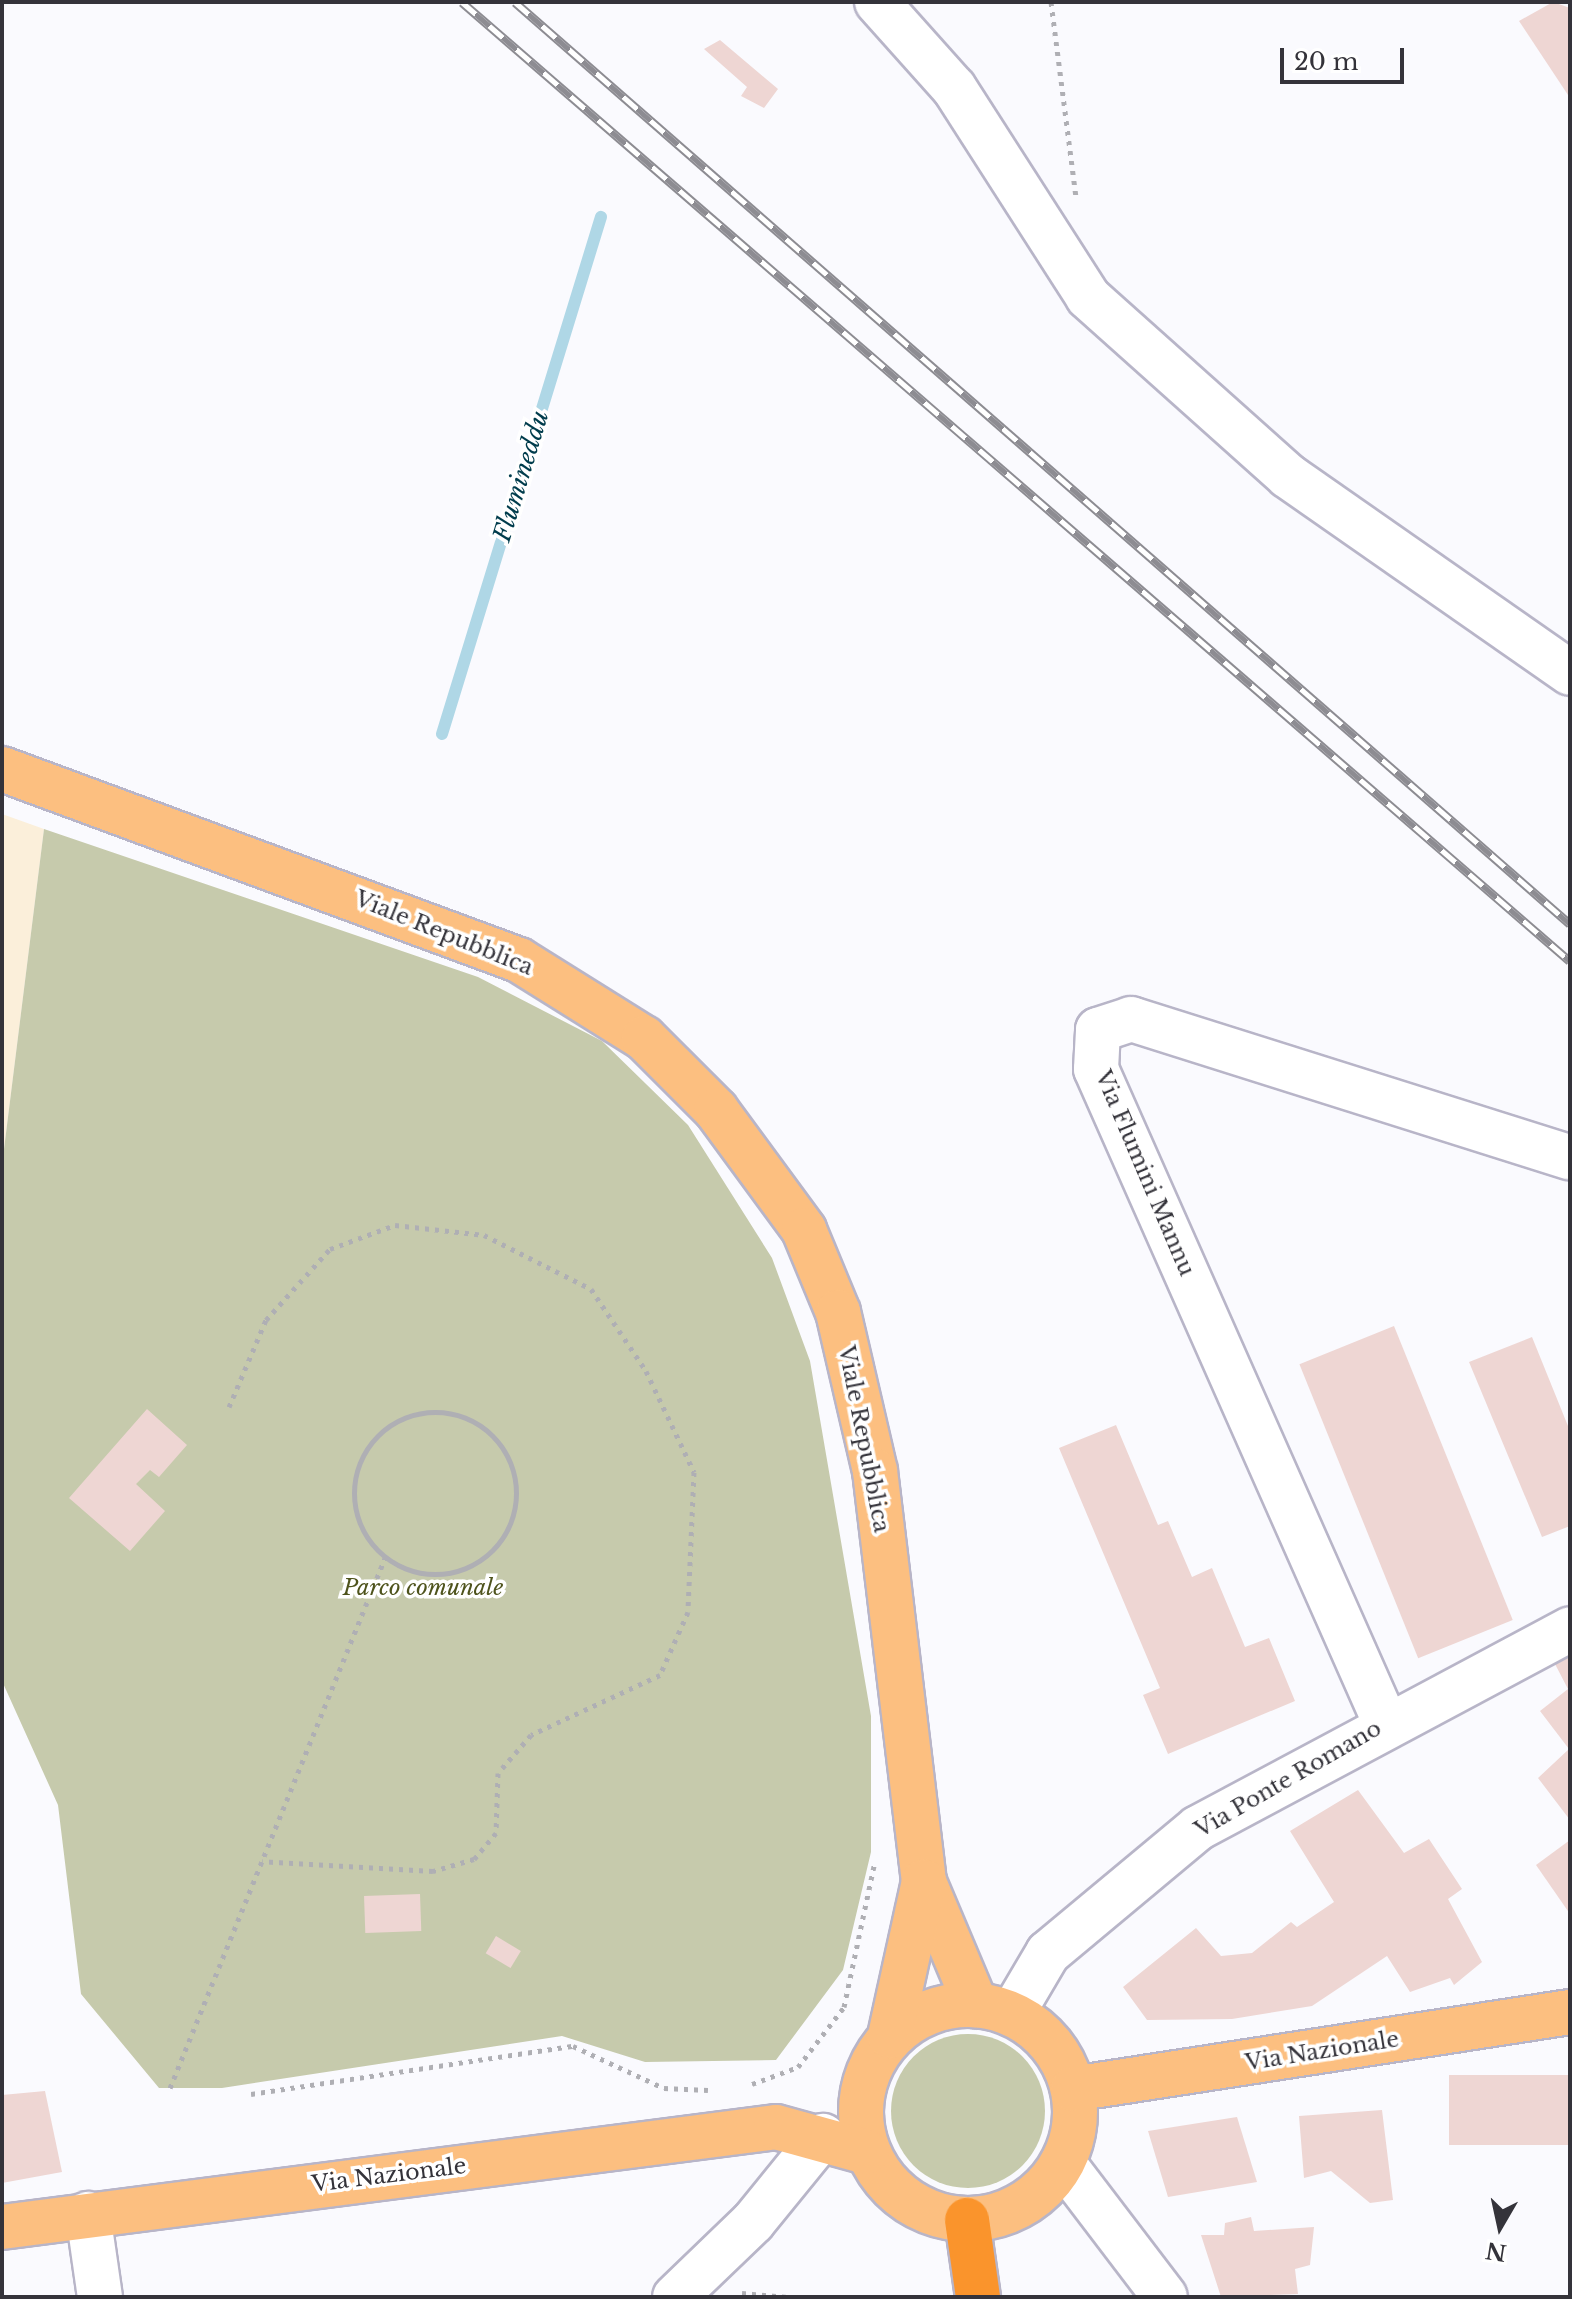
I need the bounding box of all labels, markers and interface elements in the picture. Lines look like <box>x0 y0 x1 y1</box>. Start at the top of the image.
scale bar <box>1284 32 1408 82</box>
text: 20 m <box>1294 47 1359 76</box>
water label: Flumineddu <box>487 407 555 545</box>
street label: Viale Repubblica <box>351 885 537 981</box>
street label: Via Flumini Mannu <box>1090 1066 1200 1280</box>
street label: Viale Repubblica <box>833 1343 895 1535</box>
park label: Parco comunale <box>343 1575 503 1601</box>
street label: Via Ponte Romano <box>1190 1715 1386 1843</box>
street label: Via Nazionale <box>1243 2026 1401 2076</box>
street label: Via Nazionale <box>310 2152 468 2198</box>
north arrow <box>1460 2187 1540 2267</box>
text: N <box>1484 2236 1508 2266</box>

